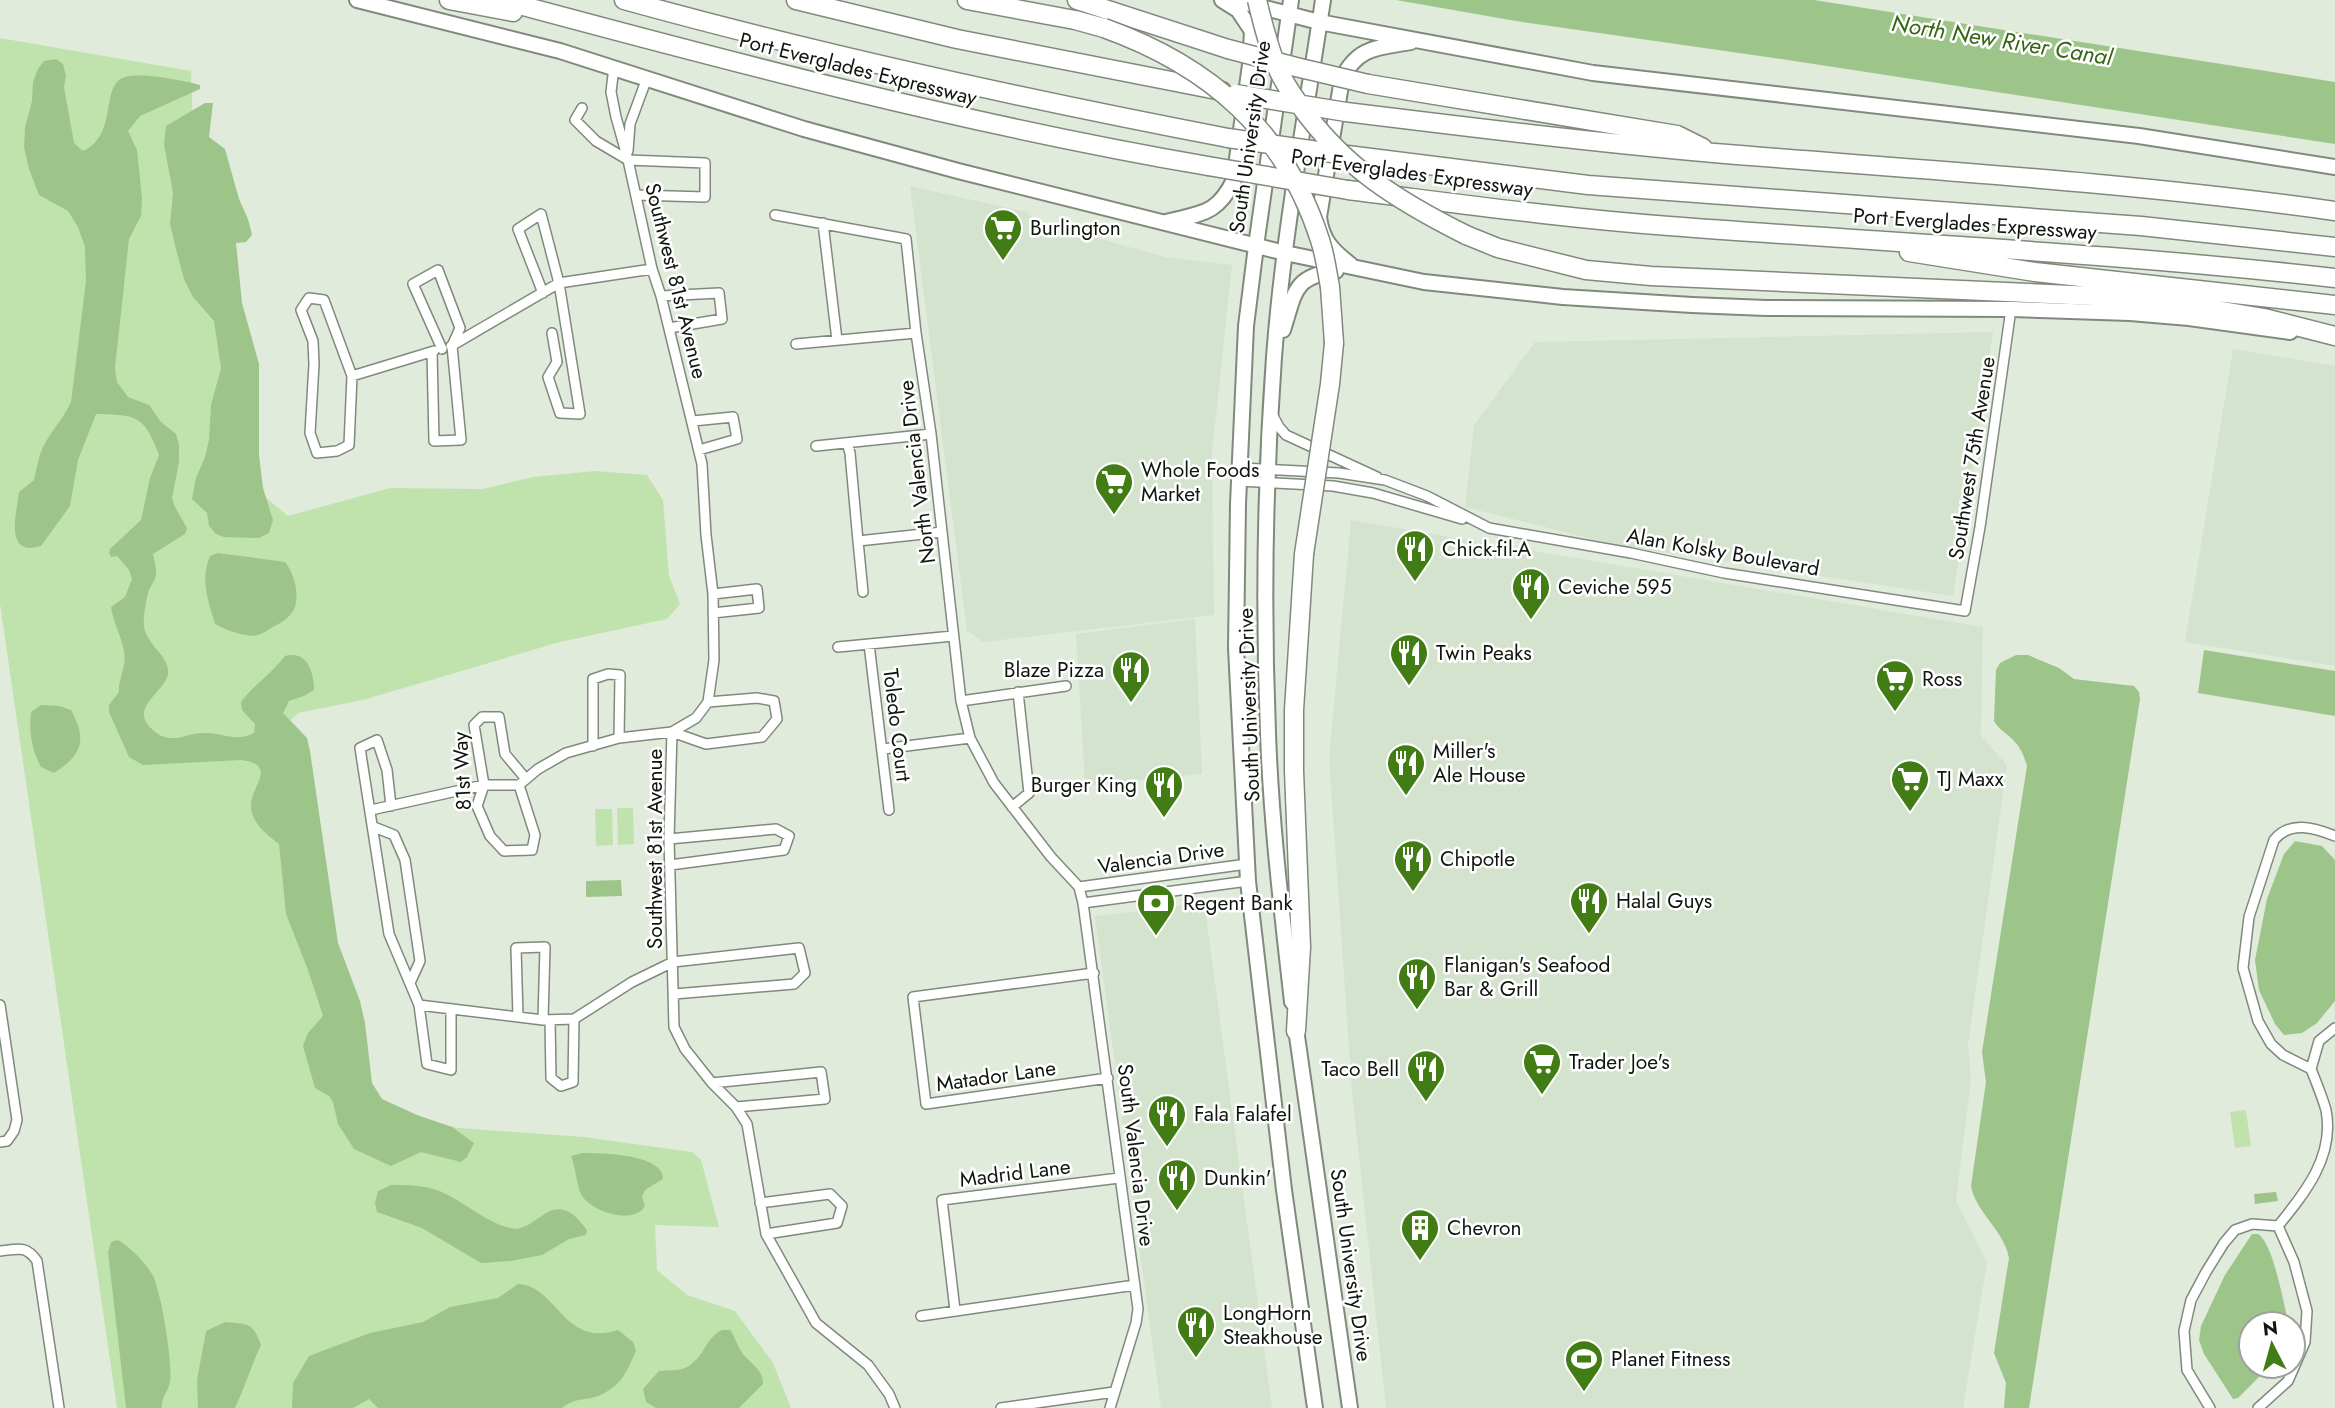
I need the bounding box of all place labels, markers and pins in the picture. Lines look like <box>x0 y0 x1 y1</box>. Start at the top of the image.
supermarket icon: Burlington <box>982 207 1024 262</box>
place label: Burlington <box>1030 213 1121 243</box>
place label: Whole Foods Market <box>1141 455 1259 509</box>
supermarket icon: Whole Foods Market <box>1093 461 1135 516</box>
restaurant icon: Chick-fil-A <box>1394 528 1436 583</box>
place label: Chick-fil-A <box>1442 534 1531 564</box>
restaurant icon: Ceviche 595 <box>1510 566 1552 621</box>
place label: Ceviche 595 <box>1558 572 1672 602</box>
restaurant icon: Twin Peaks <box>1388 632 1430 687</box>
place label: Twin Peaks <box>1436 638 1532 668</box>
restaurant icon: Blaze Pizza <box>1110 649 1152 704</box>
place label: Blaze Pizza <box>1004 655 1104 685</box>
supermarket icon: Ross <box>1874 658 1916 713</box>
place label: Ross <box>1922 664 1962 694</box>
place label: Miller's Ale House <box>1433 736 1526 790</box>
restaurant icon: Miller's Ale House <box>1385 742 1427 797</box>
supermarket icon: TJ Maxx <box>1889 758 1931 813</box>
restaurant icon: Burger King <box>1143 764 1185 819</box>
place label: TJ Maxx <box>1937 764 2004 794</box>
place label: Burger King <box>1031 770 1137 800</box>
restaurant icon: Chipotle <box>1392 838 1434 893</box>
place label: Chipotle <box>1440 844 1515 874</box>
restaurant icon: Halal Guys <box>1568 880 1610 935</box>
bank icon: Regent Bank <box>1135 882 1177 937</box>
place label: Halal Guys <box>1616 886 1712 916</box>
place label: Regent Bank <box>1183 888 1294 918</box>
place label: Flanigan's Seafood Bar & Grill <box>1444 950 1610 1004</box>
restaurant icon: Flanigan's Seafood Bar & Grill <box>1396 956 1438 1011</box>
supermarket icon: Trader Joe's <box>1521 1041 1563 1096</box>
place label: Trader Joe's <box>1569 1047 1670 1077</box>
restaurant icon: Taco Bell <box>1405 1048 1447 1103</box>
place label: Taco Bell <box>1321 1054 1399 1084</box>
restaurant icon: Fala Falafel <box>1146 1093 1188 1148</box>
place label: Fala Falafel <box>1194 1099 1292 1129</box>
restaurant icon: Dunkin' <box>1156 1157 1198 1212</box>
place label: Dunkin' <box>1204 1163 1271 1193</box>
building icon: Chevron <box>1399 1207 1441 1262</box>
place label: Chevron <box>1447 1213 1522 1243</box>
place label: LongHorn Steakhouse <box>1223 1298 1323 1352</box>
restaurant icon: LongHorn Steakhouse <box>1175 1304 1217 1359</box>
sports icon: Planet Fitness <box>1563 1338 1605 1393</box>
place label: Planet Fitness <box>1611 1344 1730 1374</box>

